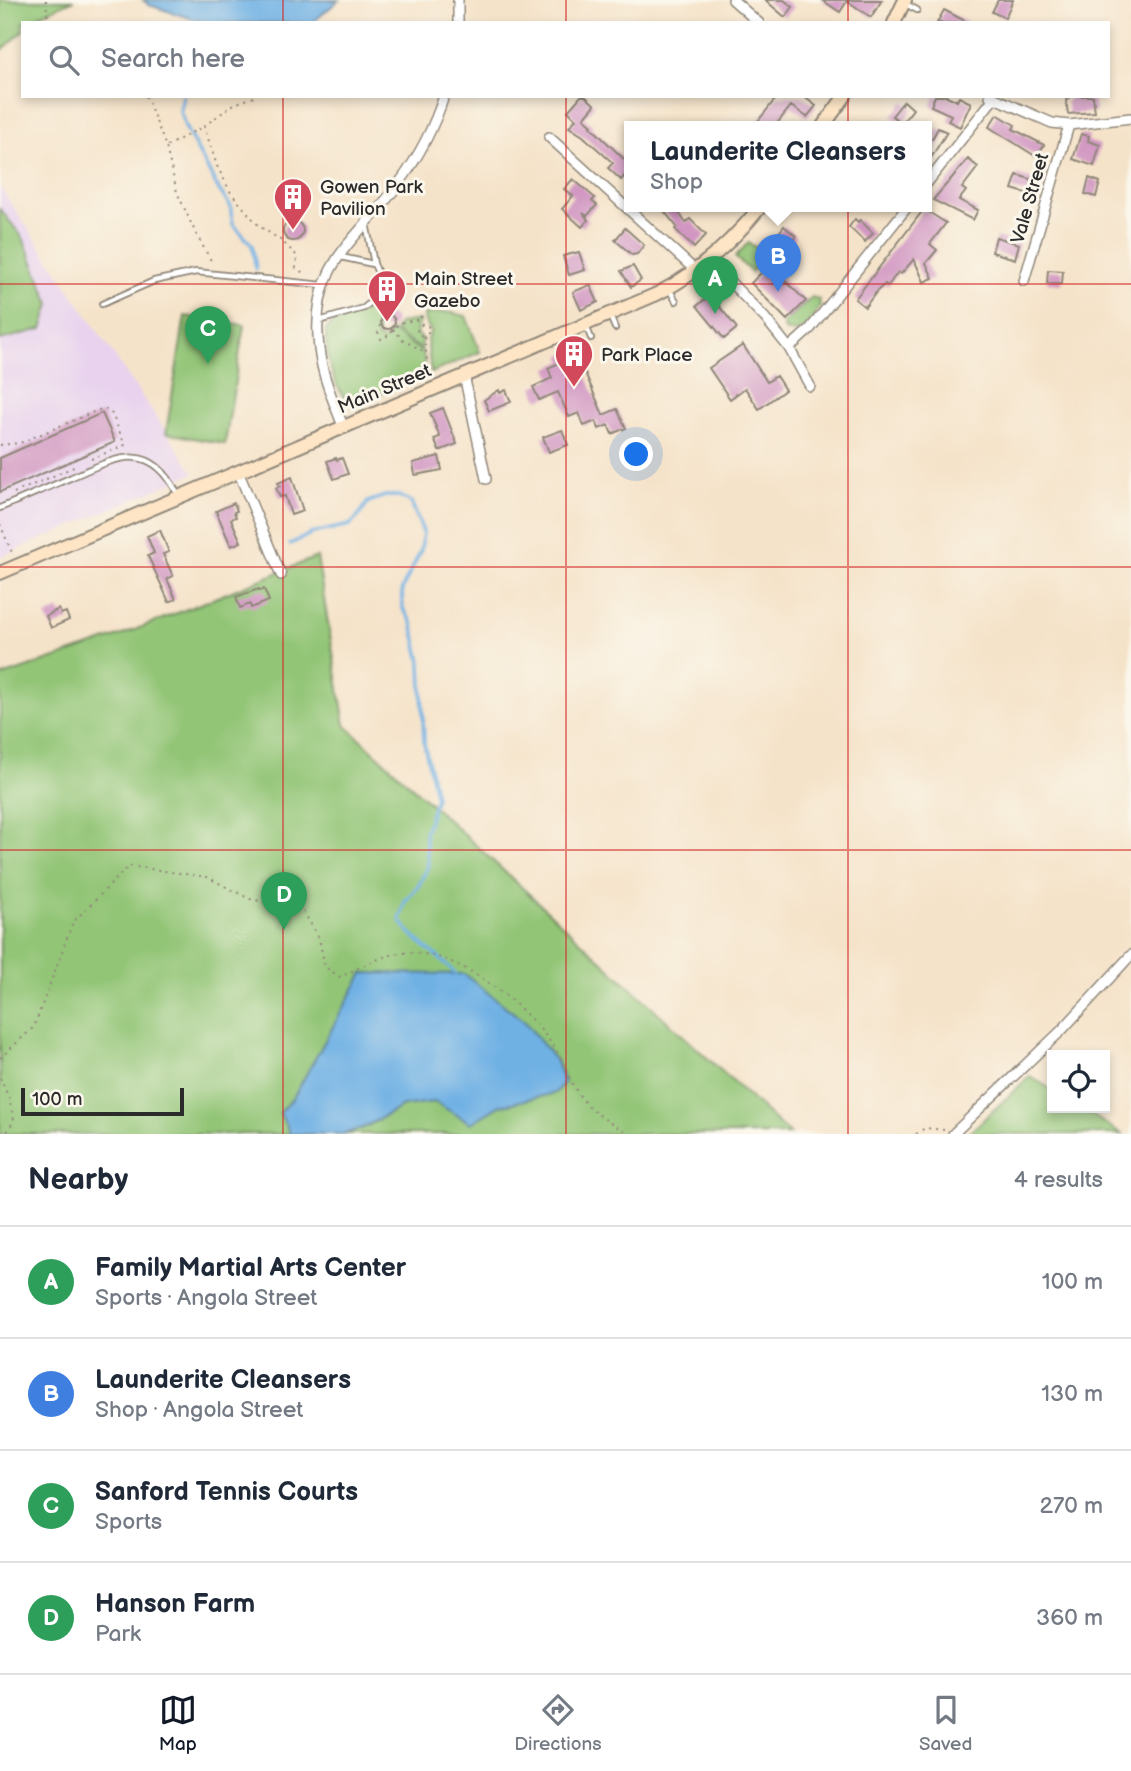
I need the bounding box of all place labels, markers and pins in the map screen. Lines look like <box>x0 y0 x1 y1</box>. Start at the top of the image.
building icon: Gowen Park Pavilion <box>272 176 314 231</box>
place label: Gowen Park Pavilion <box>320 176 423 221</box>
pin: B <box>755 234 801 292</box>
pin: A <box>692 256 738 314</box>
building icon: Main Street Gazebo <box>366 268 408 323</box>
place label: Main Street Gazebo <box>414 268 513 313</box>
pin: C <box>185 306 231 364</box>
building icon: Park Place <box>553 333 595 388</box>
place label: Park Place <box>601 344 692 367</box>
pin: D <box>261 872 307 930</box>

